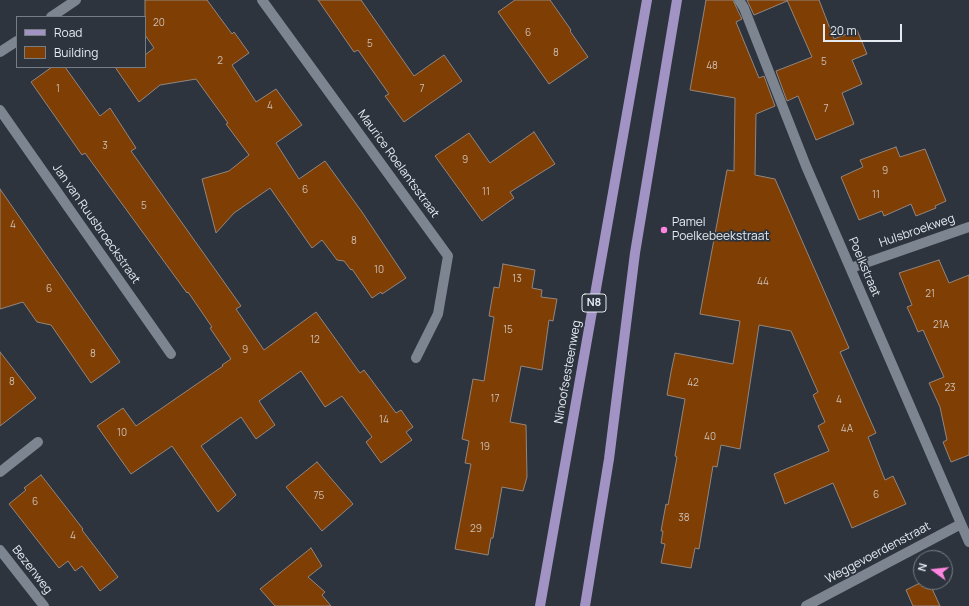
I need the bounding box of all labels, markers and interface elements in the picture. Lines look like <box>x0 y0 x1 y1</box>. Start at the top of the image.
legend <box>16 16 146 68</box>
scale bar <box>825 16 904 42</box>
house number: 20 <box>153 17 165 29</box>
text: 20 m <box>830 22 857 39</box>
text: Road <box>54 24 82 41</box>
house number: 6 <box>525 27 531 39</box>
house number: 5 <box>367 38 373 50</box>
text: Building <box>54 44 98 61</box>
house number: 8 <box>553 47 559 59</box>
house number: 2 <box>217 55 223 67</box>
house number: 5 <box>821 56 827 68</box>
house number: 48 <box>706 60 718 72</box>
house number: 1 <box>56 83 60 95</box>
house number: 7 <box>419 83 425 95</box>
house number: 4 <box>267 100 273 112</box>
house number: 7 <box>823 103 829 115</box>
street label: Maurice Roelantsstraat <box>354 107 442 221</box>
house number: 3 <box>102 140 108 152</box>
house number: 9 <box>462 154 468 166</box>
street label: Jan van Ruusbroeckstraat <box>49 161 143 287</box>
house number: 9 <box>882 165 888 177</box>
house number: 6 <box>302 184 308 196</box>
house number: 11 <box>482 186 490 198</box>
house number: 11 <box>872 189 880 201</box>
house number: 5 <box>141 200 147 212</box>
street label: Hulsbroekweg <box>877 211 957 251</box>
place label: Pamel Poelkebeekstraat <box>672 216 769 244</box>
house number: 4 <box>10 219 16 231</box>
marker: Pamel Poelkebeekstraat <box>659 225 669 235</box>
house number: 8 <box>351 235 357 247</box>
street label: Poelkstraat <box>845 235 883 299</box>
house number: 10 <box>374 264 384 276</box>
house number: 13 <box>512 273 522 285</box>
house number: 44 <box>757 276 769 288</box>
house number: 6 <box>46 283 52 295</box>
house number: 21 <box>925 288 935 300</box>
road number: N8 <box>582 294 606 312</box>
street label: Ninoofsesteenweg <box>552 319 584 425</box>
house number: 21A <box>933 319 949 331</box>
house number: 15 <box>503 324 513 336</box>
house number: 12 <box>310 334 320 346</box>
house number: 9 <box>242 344 248 356</box>
house number: 8 <box>90 348 96 360</box>
house number: 8 <box>9 376 15 388</box>
house number: 42 <box>687 377 699 389</box>
house number: 23 <box>944 382 956 394</box>
house number: 17 <box>491 393 499 405</box>
house number: 4 <box>836 394 842 406</box>
house number: 14 <box>379 414 389 426</box>
house number: 4A <box>841 423 853 435</box>
house number: 10 <box>117 427 127 439</box>
house number: 40 <box>704 431 716 443</box>
house number: 19 <box>480 441 490 453</box>
house number: 6 <box>873 489 879 501</box>
house number: 75 <box>314 490 324 502</box>
house number: 6 <box>32 496 38 508</box>
house number: 38 <box>678 512 690 524</box>
street label: Weggevoerdenstraat <box>823 519 933 587</box>
house number: 29 <box>470 523 482 535</box>
house number: 4 <box>70 530 76 542</box>
street label: Bezenweg <box>9 543 55 597</box>
north arrow <box>913 550 953 590</box>
text: N <box>914 561 930 573</box>

